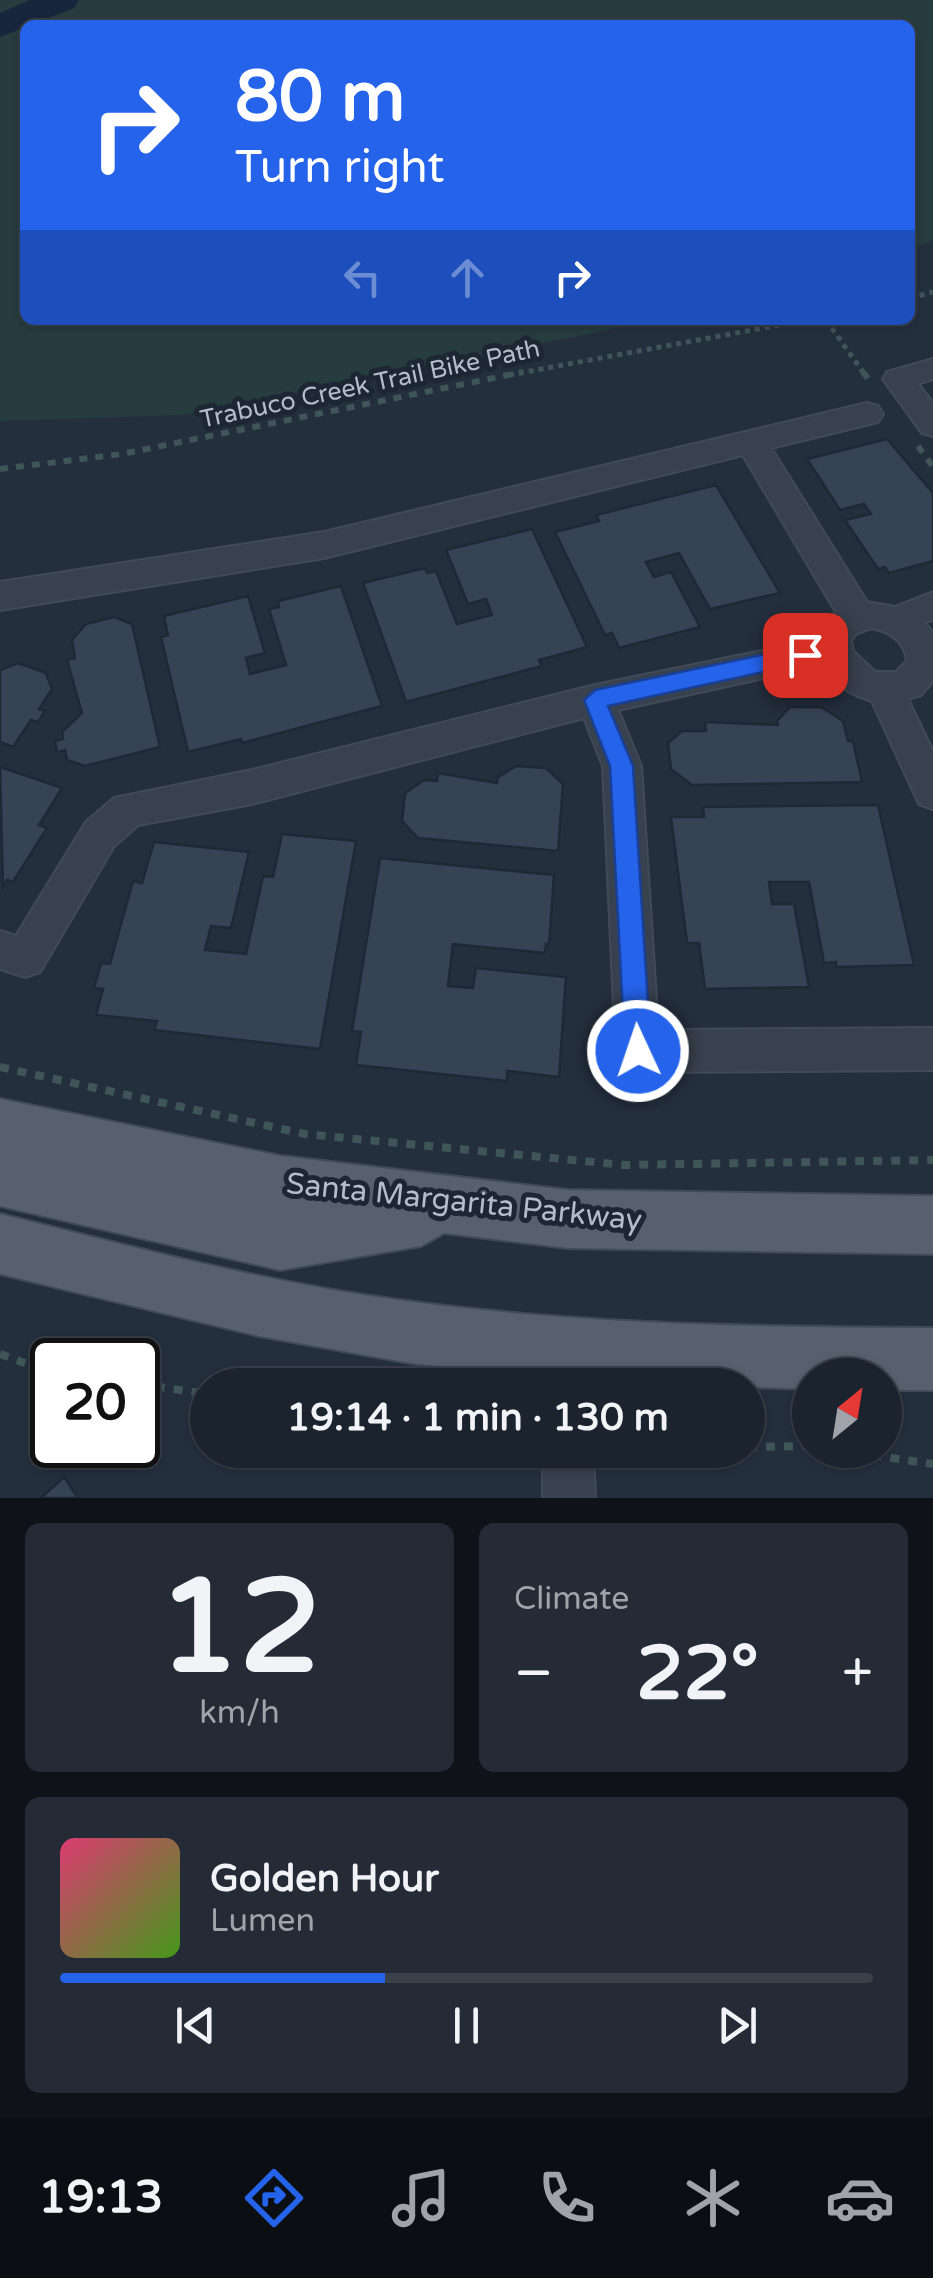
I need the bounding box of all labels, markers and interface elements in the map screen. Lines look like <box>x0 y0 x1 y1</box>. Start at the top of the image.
text: 80 m <box>235 56 405 140</box>
icon: right <box>70 60 200 190</box>
text: Turn right <box>235 141 444 195</box>
icon: left <box>335 250 390 305</box>
icon: ahead <box>440 250 495 305</box>
icon: right <box>545 250 600 305</box>
street label: Trabuco Creek Trail Bike Path <box>197 333 543 435</box>
pin <box>763 613 848 698</box>
icon: arrive <box>778 628 833 683</box>
position arrow <box>586 999 690 1103</box>
street label: Santa Margarita Parkway <box>284 1165 644 1239</box>
speed limit sign: 20 <box>30 1338 160 1468</box>
north arrow <box>792 1358 902 1468</box>
map controls <box>792 1358 902 1468</box>
text: 19:14 · 1 min · 130 m <box>286 1395 669 1441</box>
text: 12 <box>158 1551 321 1707</box>
text: Climate <box>514 1580 629 1618</box>
text: 22° <box>636 1629 759 1719</box>
text: − <box>514 1641 553 1707</box>
text: + <box>842 1641 873 1707</box>
text: km/h <box>199 1694 280 1732</box>
text: Golden Hour <box>210 1856 439 1902</box>
text: Lumen <box>210 1902 315 1940</box>
icon: previous <box>168 1998 223 2053</box>
icon: pause <box>439 1998 494 2053</box>
icon: next <box>710 1998 765 2053</box>
icon: directions <box>239 2163 309 2233</box>
icon: music <box>386 2163 456 2233</box>
icon: phone <box>532 2163 602 2233</box>
icon: climate <box>678 2163 748 2233</box>
icon: car <box>825 2163 895 2233</box>
text: 19:13 <box>38 2171 163 2225</box>

